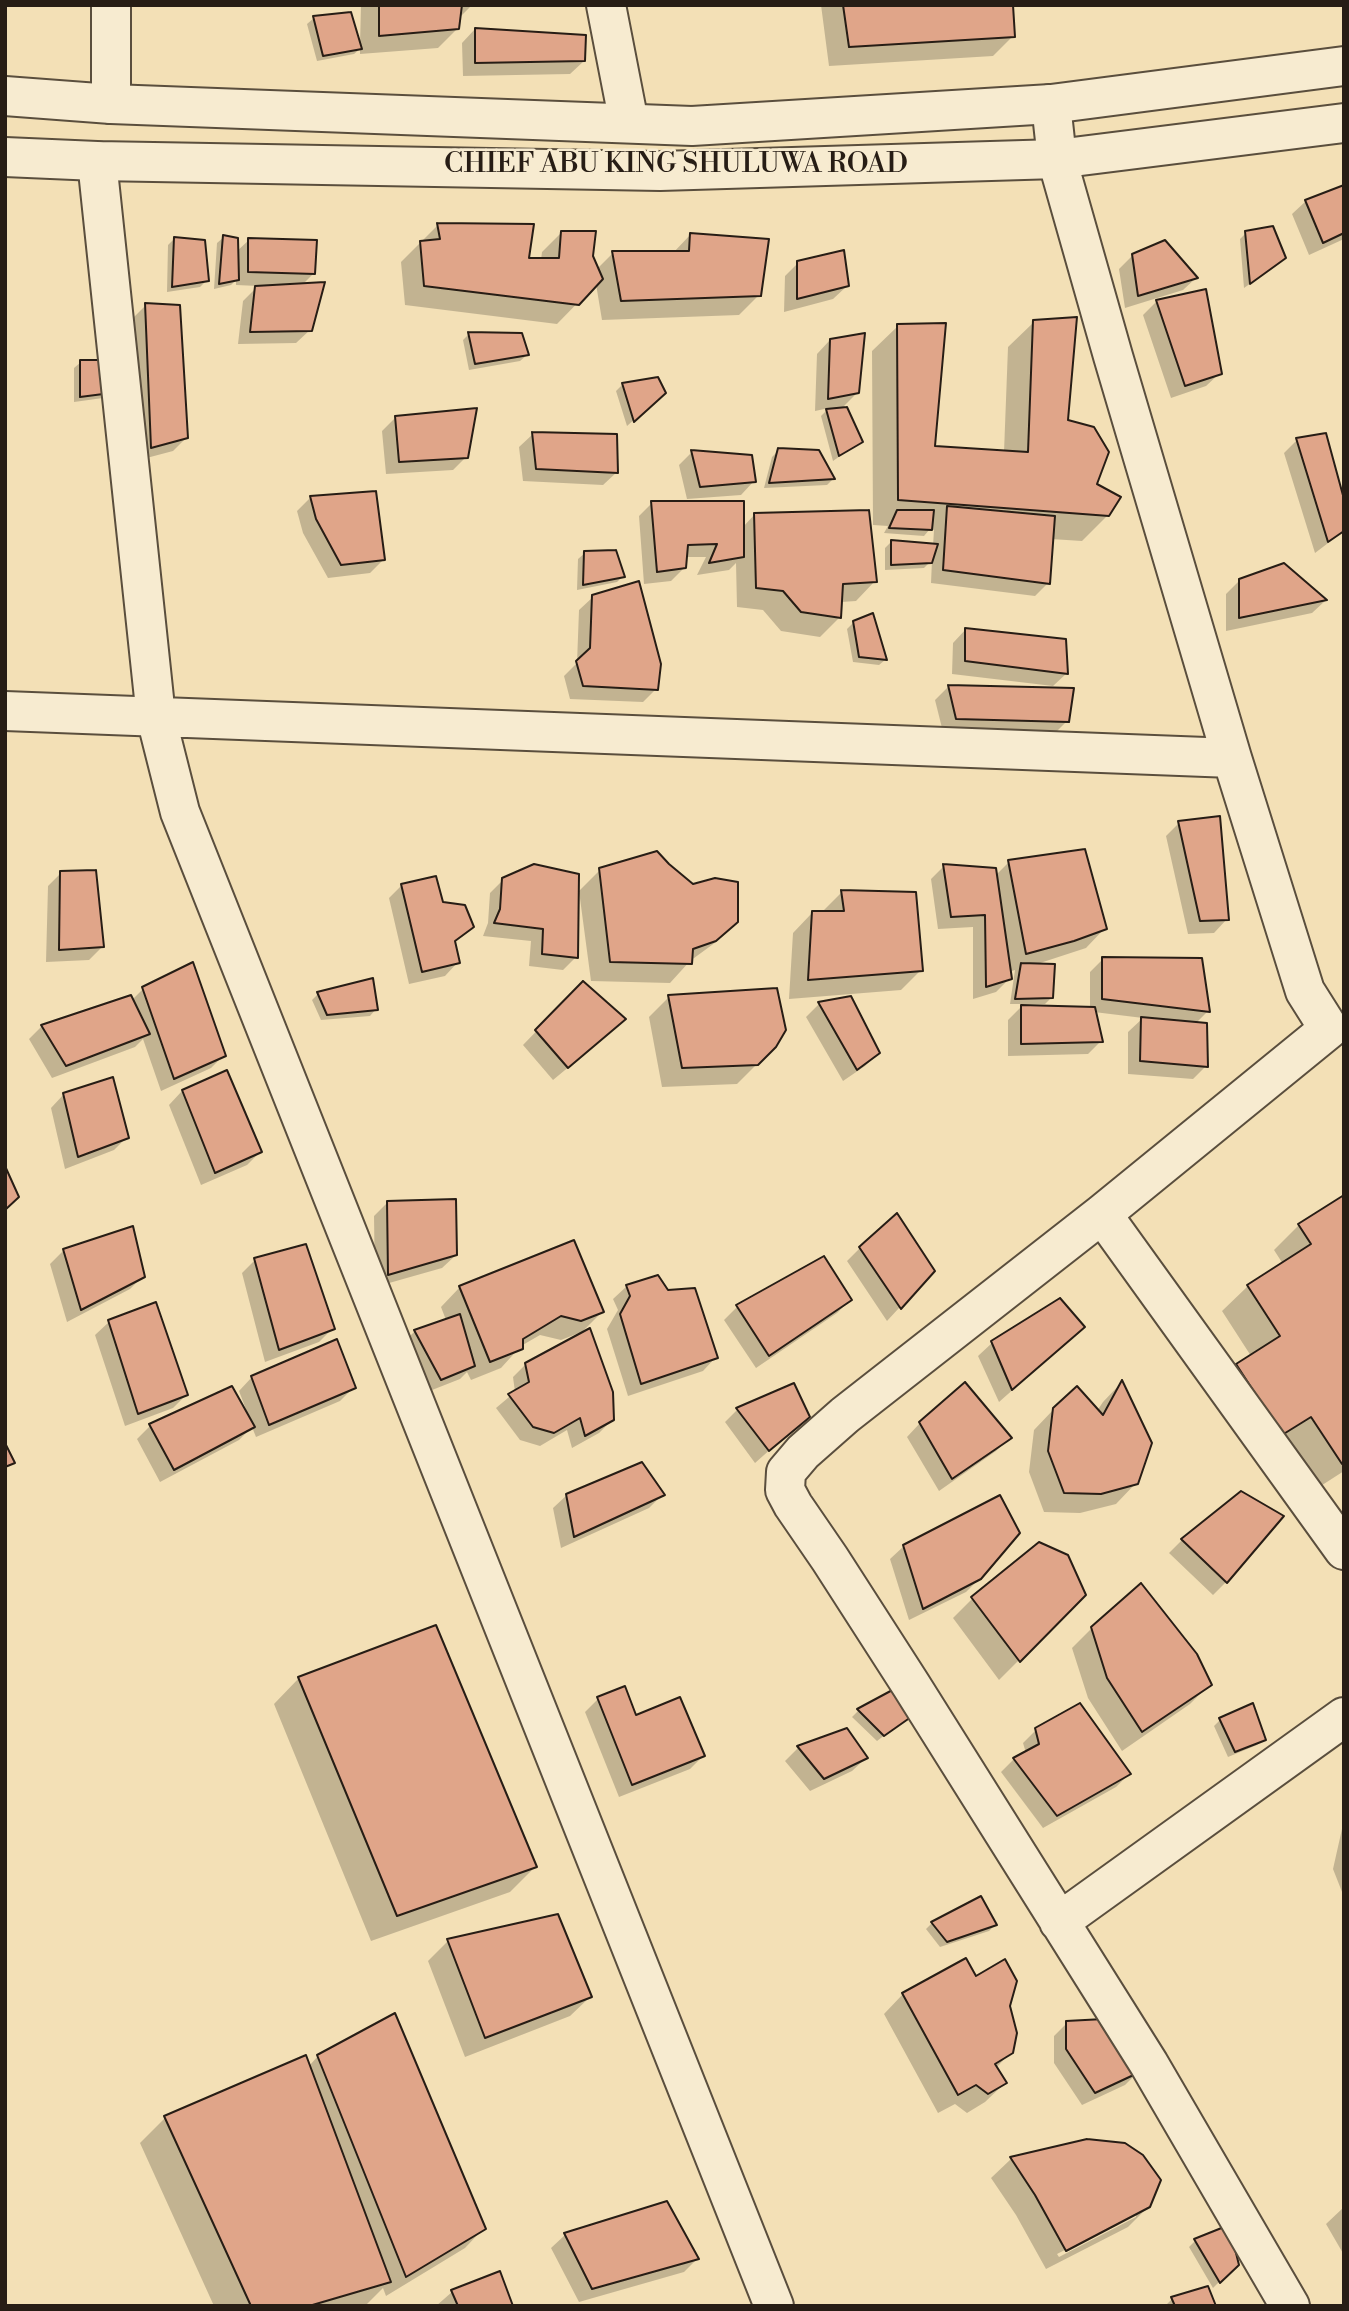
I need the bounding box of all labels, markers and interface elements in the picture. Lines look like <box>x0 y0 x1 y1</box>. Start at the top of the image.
street label: CHIEF ABU KING SHULUWA ROAD <box>444 148 908 182</box>

